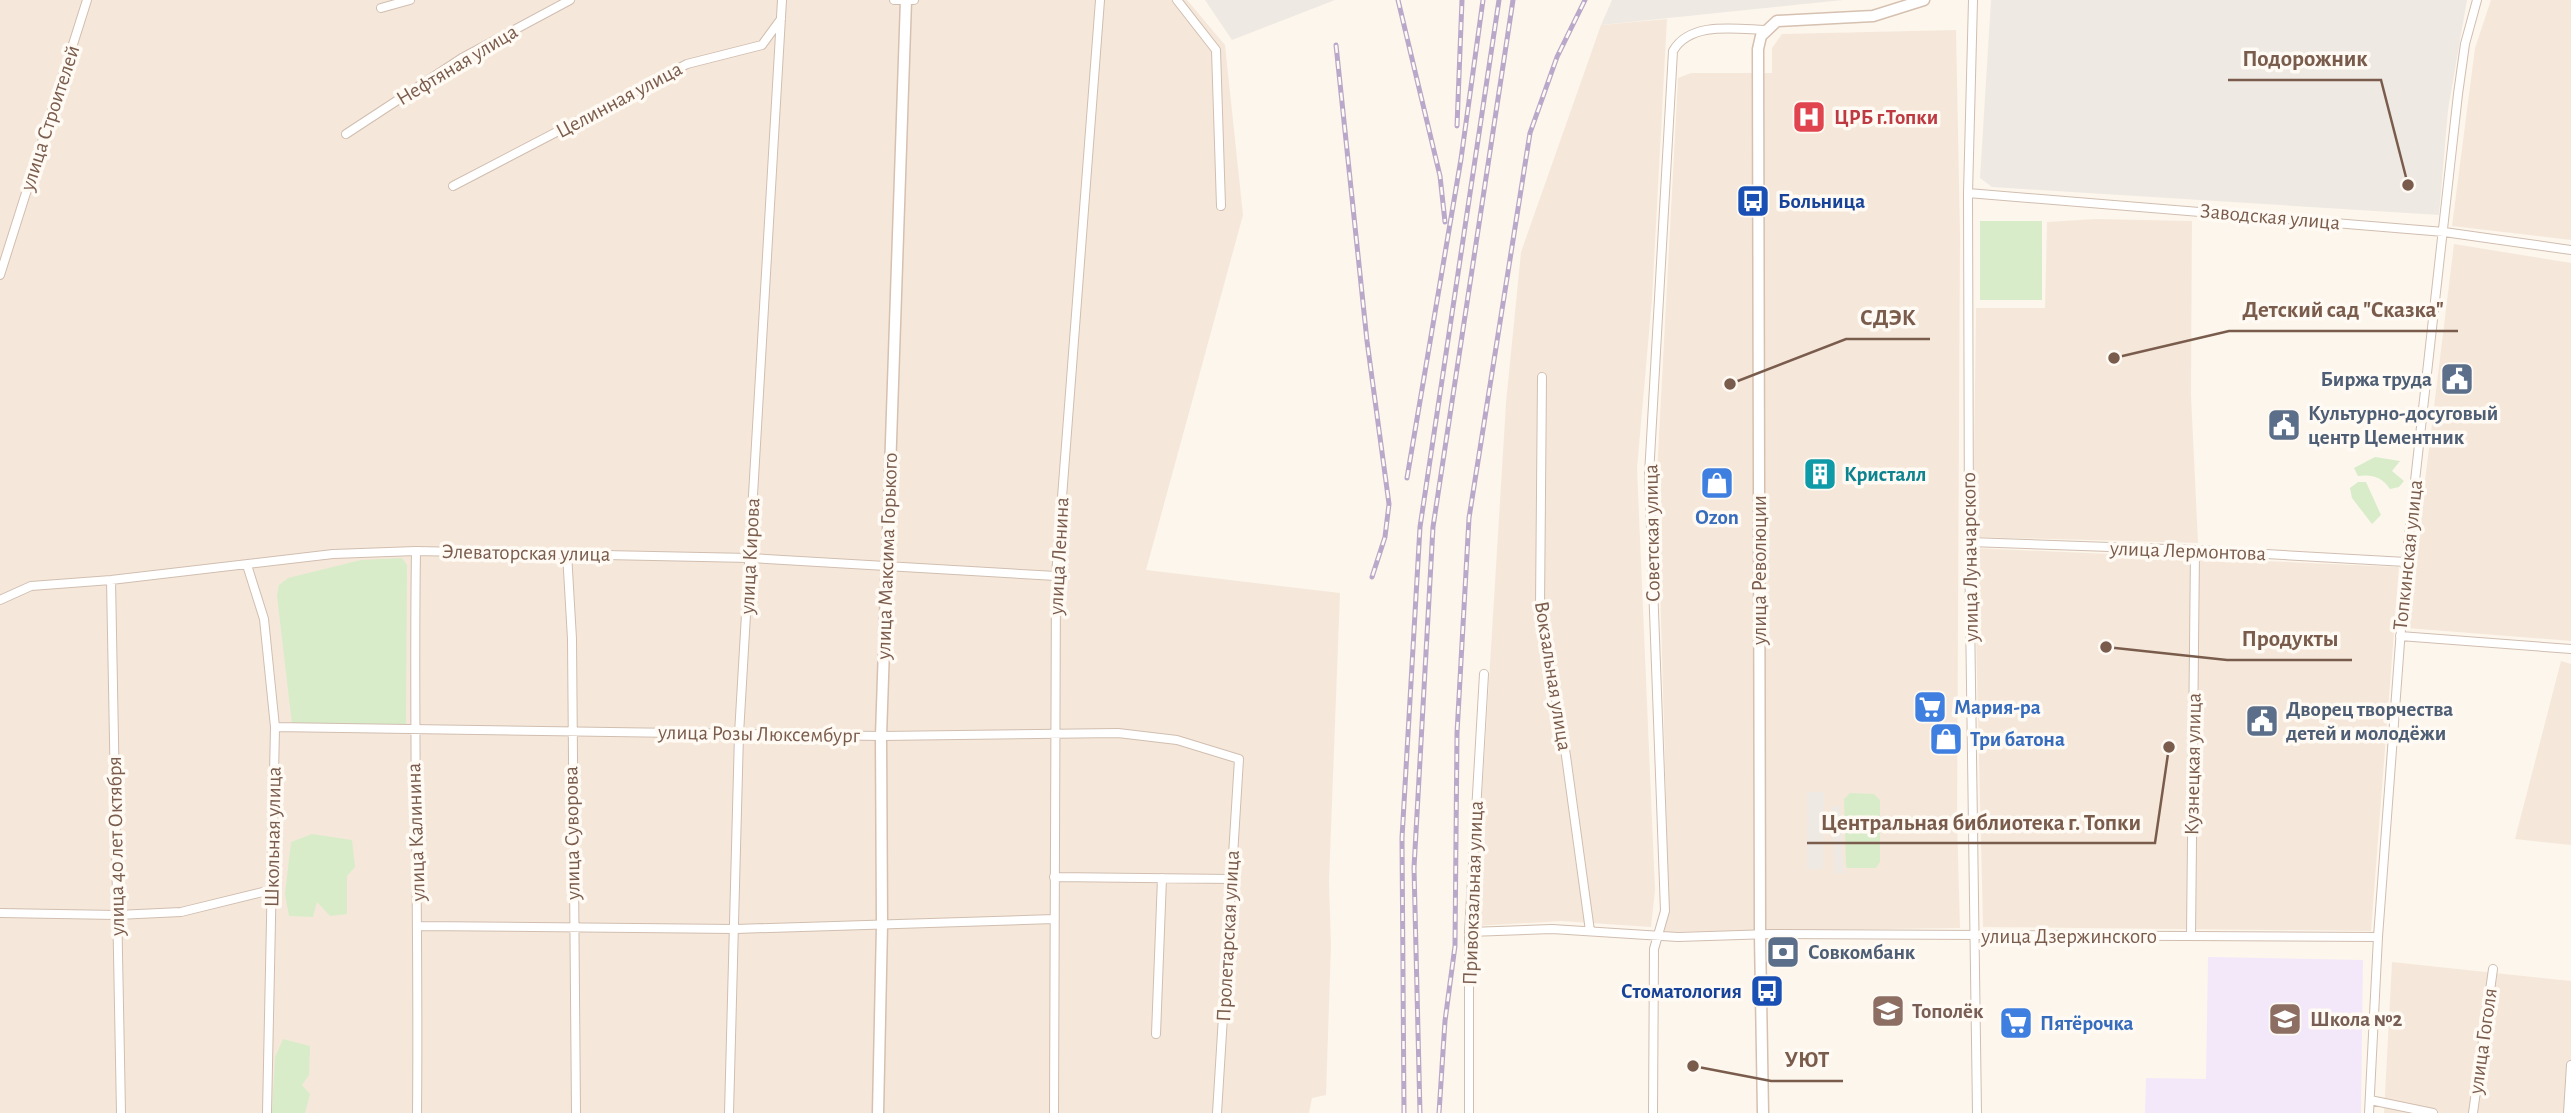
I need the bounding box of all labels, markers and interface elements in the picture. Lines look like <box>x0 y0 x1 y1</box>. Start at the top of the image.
street label: Нефтяная улица <box>393 20 522 109</box>
callout: Подорожник <box>2228 36 2381 80</box>
street label: улица Строителей <box>16 43 83 194</box>
text: Подорожник <box>2242 48 2368 71</box>
street label: Целинная улица <box>552 58 686 142</box>
hospital icon: ЦРБ г.Топки <box>1790 98 1828 136</box>
place label: ЦРБ г.Топки <box>1834 107 1938 128</box>
bus stop icon: Больница <box>1734 182 1772 220</box>
place label: Больница <box>1778 191 1865 212</box>
street label: Заводская улица <box>2199 200 2341 234</box>
callout: Детский сад "Сказка" <box>2229 287 2458 331</box>
callout: СДЭК <box>1846 295 1930 339</box>
text: Детский сад "Сказка" <box>2242 299 2444 322</box>
text: СДЭК <box>1860 307 1916 330</box>
public building icon: Биржа труда <box>2438 360 2476 398</box>
place label: Биржа труда <box>2320 369 2432 390</box>
place label: Культурно-досуговый центр Цементник <box>2308 403 2498 448</box>
public building icon: Культурно-досуговый центр Цементник <box>2265 406 2303 444</box>
street label: улица Максима Горького <box>873 452 901 661</box>
building icon: Кристалл <box>1801 455 1839 493</box>
street label: Советская улица <box>1640 463 1664 602</box>
shop icon: Ozon <box>1698 464 1736 502</box>
place label: Кристалл <box>1844 464 1927 485</box>
street label: улица Луначарского <box>1958 472 1982 643</box>
street label: Топкинская улица <box>2390 478 2426 631</box>
street label: улица Революции <box>1749 495 1770 646</box>
street label: улица Ленина <box>1045 496 1073 616</box>
street label: улица Кирова <box>736 497 764 616</box>
place label: Ozon <box>1695 507 1739 528</box>
street label: улица Лермонтова <box>2109 538 2267 564</box>
street label: Элеваторская улица <box>441 541 611 565</box>
street label: Вокзальная улица <box>1531 600 1575 753</box>
callout: Продукты <box>2227 616 2352 660</box>
text: Продукты <box>2241 628 2339 651</box>
supermarket icon: Мария-ра <box>1911 688 1949 726</box>
street label: Кузнецкая улица <box>2181 692 2205 835</box>
place label: Мария-ра <box>1954 697 2041 718</box>
place label: Дворец творчества детей и молодёжи <box>2286 699 2453 744</box>
public building icon: Дворец творчества детей и молодёжи <box>2243 702 2281 740</box>
shop icon: Три батона <box>1927 720 1965 758</box>
street label: улица Розы Люксембург <box>657 722 861 746</box>
place label: Три батона <box>1970 729 2065 750</box>
street label: улица 40 лет Октября <box>104 756 128 937</box>
street label: улица Калинина <box>403 762 429 903</box>
street label: улица Суворова <box>560 765 584 901</box>
street label: Школьная улица <box>261 766 285 908</box>
callout: Центральная библиотека г. Топки <box>1807 799 2155 843</box>
street label: Привокзальная улица <box>1459 800 1487 986</box>
text: Центральная библиотека г. Топки <box>1821 812 2141 835</box>
street label: Пролетарская улица <box>1213 849 1243 1022</box>
street label: улица Дзержинского <box>1980 926 2157 947</box>
bank icon: Совкомбанк <box>1764 933 1802 971</box>
place label: Совкомбанк <box>1808 942 1916 963</box>
bus stop icon: Стоматология <box>1748 972 1786 1010</box>
place label: Стоматология <box>1621 981 1742 1002</box>
street label: улица Гоголя <box>2465 987 2501 1096</box>
school or university icon: Тополёк <box>1869 992 1907 1030</box>
school or university icon: Школа №2 <box>2266 1000 2304 1038</box>
place label: Тополёк <box>1912 1001 1984 1022</box>
supermarket icon: Пятёрочка <box>1997 1004 2035 1042</box>
place label: Школа №2 <box>2310 1009 2403 1030</box>
place label: Пятёрочка <box>2040 1013 2134 1034</box>
callout: УЮТ <box>1771 1037 1843 1081</box>
text: УЮТ <box>1785 1049 1830 1072</box>

